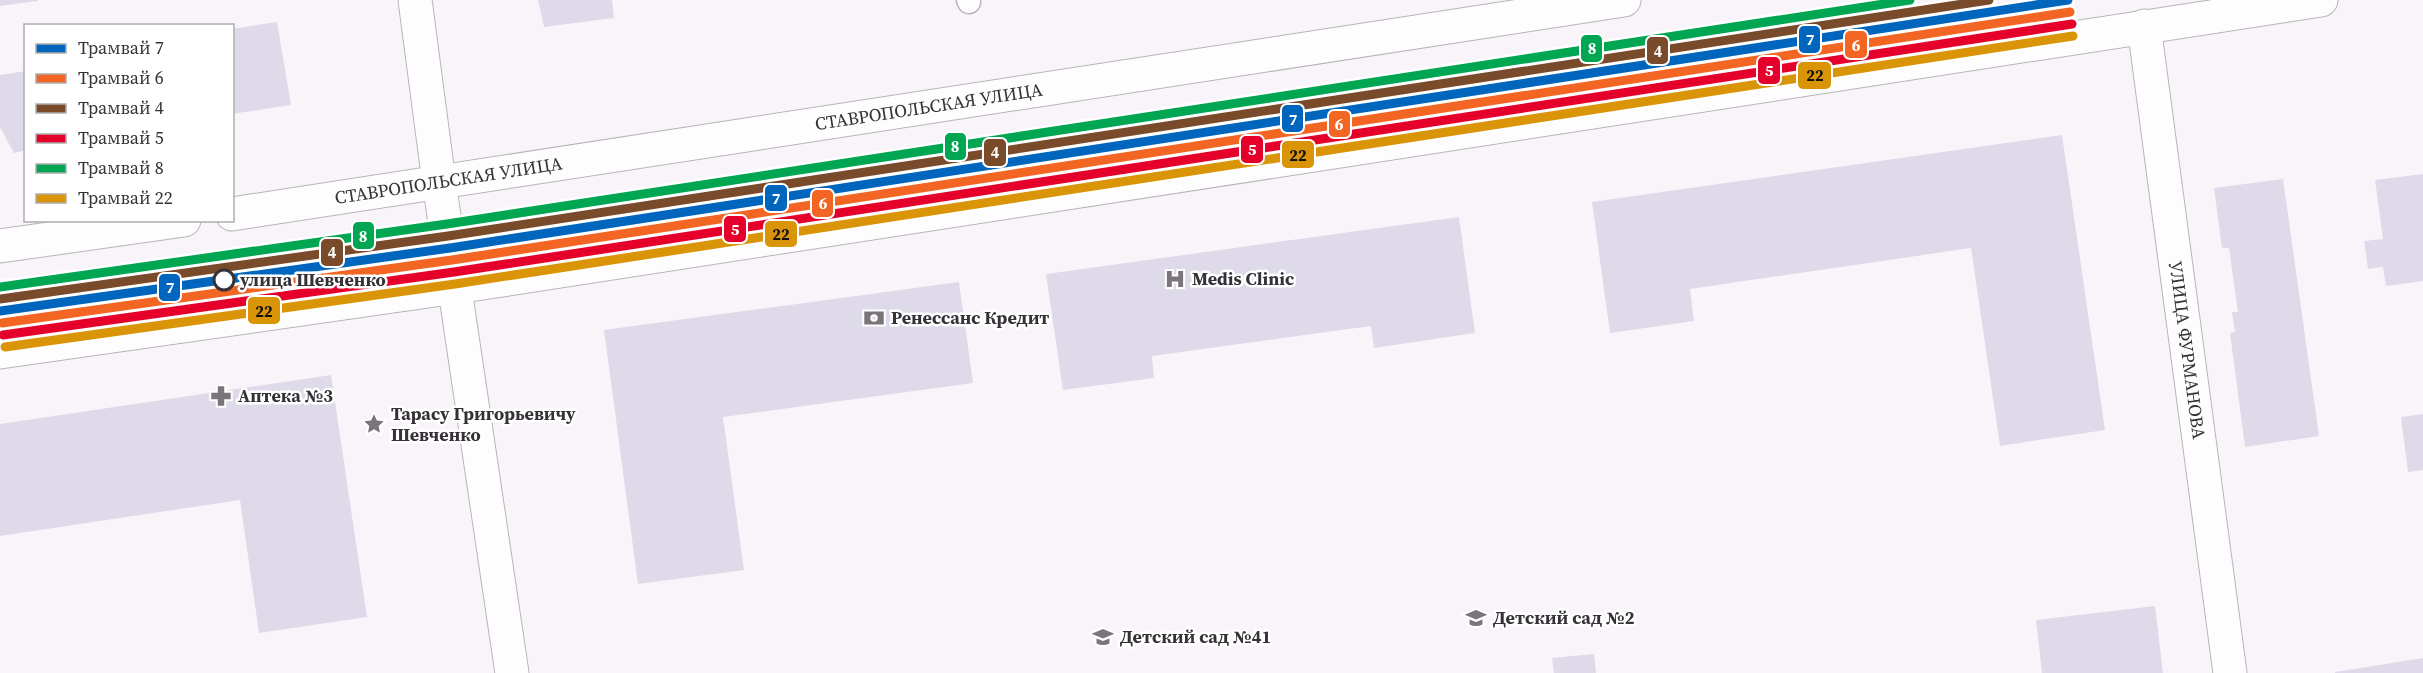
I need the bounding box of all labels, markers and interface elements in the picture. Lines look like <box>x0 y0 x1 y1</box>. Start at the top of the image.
legend <box>24 24 234 222</box>
line badge: 7 <box>1798 25 1821 54</box>
text: 7 <box>1806 28 1815 50</box>
line badge: 6 <box>1844 30 1868 59</box>
line badge: 8 <box>1580 34 1603 63</box>
text: 6 <box>1852 34 1861 56</box>
text: Трамвай 7 <box>78 35 164 60</box>
line badge: 4 <box>1646 36 1669 65</box>
text: 8 <box>1588 37 1596 59</box>
text: 4 <box>1654 40 1663 62</box>
line badge: 5 <box>1757 56 1781 85</box>
text: 5 <box>1765 59 1774 81</box>
line badge: 22 <box>1797 61 1832 90</box>
text: 22 <box>1806 64 1824 86</box>
text: Трамвай 6 <box>78 65 164 90</box>
street label: СТАВРОПОЛЬСКАЯ УЛИЦА <box>813 77 1044 136</box>
text: Трамвай 4 <box>78 95 164 120</box>
line badge: 7 <box>1281 104 1304 133</box>
text: 7 <box>1289 108 1298 130</box>
line badge: 6 <box>1328 110 1351 138</box>
text: 6 <box>1335 113 1344 135</box>
text: Трамвай 5 <box>78 125 164 150</box>
line badge: 8 <box>944 132 967 161</box>
text: 8 <box>951 135 959 157</box>
line badge: 5 <box>1240 135 1264 164</box>
line badge: 4 <box>983 138 1007 167</box>
text: 5 <box>1248 138 1257 160</box>
line badge: 22 <box>1281 140 1315 169</box>
text: 4 <box>991 141 1000 163</box>
text: 22 <box>1289 144 1307 166</box>
street label: СТАВРОПОЛЬСКАЯ УЛИЦА <box>333 150 564 210</box>
text: Трамвай 8 <box>78 155 164 180</box>
line badge: 7 <box>764 184 788 212</box>
text: Трамвай 22 <box>78 185 173 210</box>
text: 7 <box>772 187 781 209</box>
line badge: 6 <box>811 189 834 218</box>
text: 6 <box>819 192 828 214</box>
line badge: 5 <box>723 215 747 243</box>
text: 5 <box>731 218 740 240</box>
line badge: 22 <box>764 220 798 248</box>
line badge: 8 <box>352 221 375 250</box>
text: 22 <box>772 223 790 245</box>
text: 8 <box>359 225 367 247</box>
line badge: 4 <box>320 238 344 267</box>
text: 4 <box>328 241 337 263</box>
street label: УЛИЦА ФУРМАНОВА <box>2163 260 2212 441</box>
place label: Medis Clinic <box>1192 266 1294 291</box>
place label: улица Шевченко <box>239 267 386 292</box>
hospital icon: Medis Clinic <box>1163 267 1187 291</box>
marker: улица Шевченко <box>213 269 235 291</box>
line badge: 7 <box>158 273 181 302</box>
text: 7 <box>166 276 175 298</box>
line badge: 22 <box>247 296 281 325</box>
text: 22 <box>255 300 273 322</box>
place label: Ренессанс Кредит <box>891 305 1049 330</box>
bank icon: Ренессанс Кредит <box>862 306 886 330</box>
place label: Аптека №3 <box>238 383 333 408</box>
pharmacy icon: Аптека №3 <box>209 384 233 408</box>
place label: Тарасу Григорьевичу Шевченко <box>391 401 576 447</box>
place icon: Тарасу Григорьевичу Шевченко <box>362 412 386 436</box>
place label: Детский сад №2 <box>1493 605 1635 630</box>
school or university icon: Детский сад №2 <box>1464 606 1488 630</box>
place label: Детский сад №41 <box>1120 624 1271 649</box>
school or university icon: Детский сад №41 <box>1091 625 1115 649</box>

